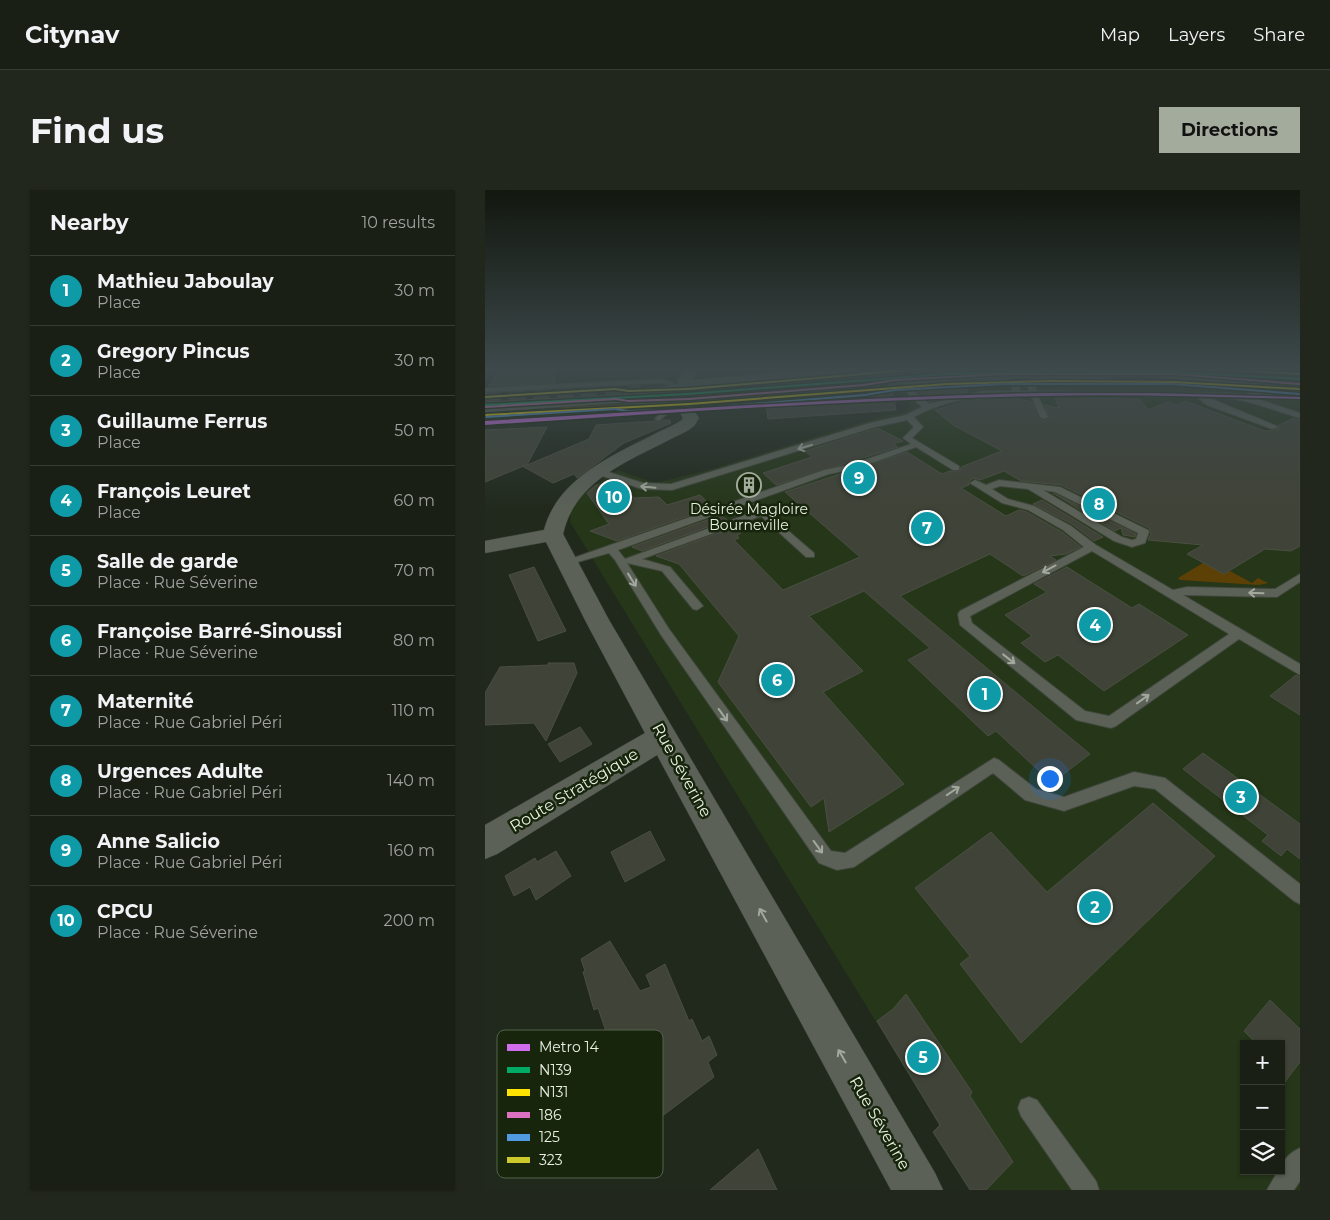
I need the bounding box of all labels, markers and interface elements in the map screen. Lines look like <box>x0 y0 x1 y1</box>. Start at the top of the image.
text: Citynav <box>25 20 119 49</box>
text: Map <box>1100 24 1140 46</box>
text: Layers <box>1168 24 1225 46</box>
text: Share <box>1253 24 1305 46</box>
button: Directions <box>1159 107 1300 153</box>
text: Find us <box>30 109 164 152</box>
text: Nearby <box>50 210 129 235</box>
text: 10 results <box>362 213 435 232</box>
text: Mathieu Jaboulay <box>97 270 274 293</box>
text: 1 <box>63 281 69 300</box>
text: 30 m <box>394 281 435 300</box>
text: Place <box>97 293 141 312</box>
text: Gregory Pincus <box>97 340 250 363</box>
text: 2 <box>61 351 71 370</box>
text: 30 m <box>394 351 435 370</box>
text: Place <box>97 363 141 382</box>
text: Guillaume Ferrus <box>97 410 267 433</box>
text: 3 <box>61 421 71 440</box>
text: 50 m <box>394 421 435 440</box>
text: Place <box>97 433 141 452</box>
one-way arrow <box>797 442 813 452</box>
pin: 9 <box>843 459 875 497</box>
building icon: Désirée Magloire Bourneville <box>736 472 762 498</box>
pin: 10 <box>598 478 630 516</box>
text: François Leuret <box>97 480 251 503</box>
one-way arrow <box>641 482 657 492</box>
pin: 8 <box>1083 485 1115 523</box>
text: 4 <box>60 491 72 510</box>
text: 60 m <box>393 491 435 510</box>
place label: Désirée Magloire Bourneville <box>690 500 808 534</box>
text: Place <box>97 503 141 522</box>
pin: 7 <box>911 509 943 547</box>
text: Salle de garde <box>97 550 238 573</box>
text: 5 <box>61 561 71 580</box>
text: 70 m <box>394 561 435 580</box>
one-way arrow <box>1042 565 1057 574</box>
text: Place · Rue Séverine <box>97 573 258 592</box>
one-way arrow <box>627 573 638 587</box>
one-way arrow <box>1249 588 1265 597</box>
pin: 4 <box>1079 606 1111 644</box>
text: Françoise Barré-Sinoussi <box>97 620 342 643</box>
text: 6 <box>61 631 71 650</box>
text: 80 m <box>393 631 435 650</box>
text: Place · Rue Séverine <box>97 643 258 662</box>
one-way arrow <box>1002 654 1015 665</box>
pin: 6 <box>761 661 793 699</box>
pin: 1 <box>969 675 1001 713</box>
text: Maternité <box>97 690 194 713</box>
one-way arrow <box>1136 694 1150 704</box>
text: 7 <box>61 701 71 720</box>
text: 110 m <box>392 701 435 720</box>
one-way arrow <box>718 707 728 721</box>
text: Place · Rue Gabriel Péri <box>97 713 282 732</box>
street label: Rue Séverine <box>648 720 716 820</box>
street label: Route Stratégique <box>506 744 642 836</box>
text: Urgences Adulte <box>97 760 263 783</box>
your location <box>1037 766 1063 792</box>
text: 8 <box>61 771 71 790</box>
text: 140 m <box>387 771 435 790</box>
pin: 3 <box>1225 778 1257 816</box>
text: Place · Rue Gabriel Péri <box>97 783 282 802</box>
one-way arrow <box>945 786 959 796</box>
text: Anne Salicio <box>97 830 220 853</box>
one-way arrow <box>813 840 823 854</box>
text: 9 <box>61 841 71 860</box>
text: 160 m <box>388 841 435 860</box>
text: Place · Rue Gabriel Péri <box>97 853 282 872</box>
pin: 2 <box>1079 888 1111 926</box>
text: CPCU <box>97 900 153 923</box>
one-way arrow <box>758 907 768 922</box>
text: 10 <box>57 911 75 930</box>
text: 200 m <box>384 911 435 930</box>
text: Place · Rue Séverine <box>97 923 258 942</box>
legend <box>497 1030 663 1178</box>
text: Metro 14 <box>539 1038 599 1056</box>
pin: 5 <box>907 1038 939 1076</box>
map controls <box>1240 1040 1285 1175</box>
button: + <box>1240 1040 1285 1085</box>
one-way arrow <box>837 1050 847 1064</box>
text: N139 <box>539 1061 572 1079</box>
street label: Rue Séverine <box>846 1073 914 1173</box>
text: N131 <box>539 1083 568 1101</box>
button: − <box>1240 1085 1285 1130</box>
text: 186 <box>539 1106 562 1124</box>
text: 125 <box>539 1128 560 1146</box>
button: layers <box>1240 1130 1285 1175</box>
text: 323 <box>539 1151 563 1169</box>

